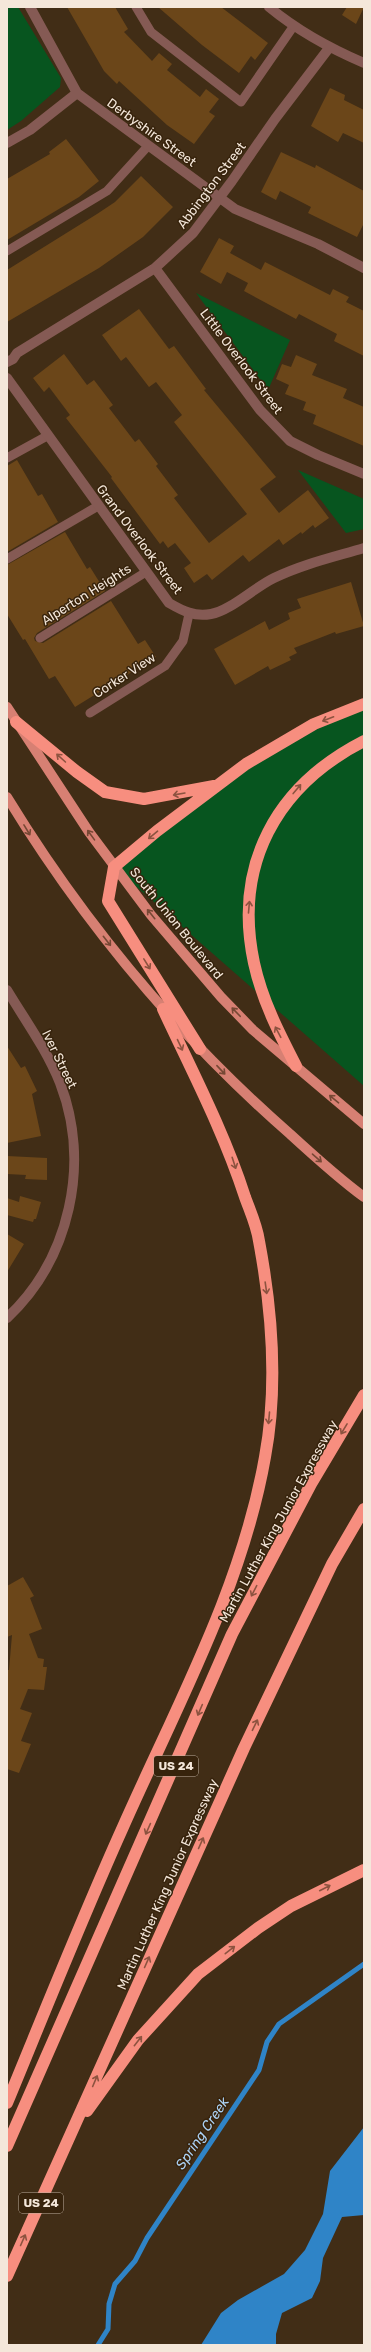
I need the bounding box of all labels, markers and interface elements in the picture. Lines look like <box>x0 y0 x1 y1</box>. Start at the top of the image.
street label: Derbyshire Street <box>104 95 199 170</box>
street label: Abbington Street <box>174 139 250 232</box>
street label: Little Overlook Street <box>197 306 286 417</box>
street label: Grand Overlook Street <box>94 482 186 597</box>
street label: Alperton Heights <box>39 561 135 629</box>
street label: Corker View <box>90 650 158 701</box>
one-way arrow <box>322 715 334 723</box>
one-way arrow <box>56 754 66 763</box>
one-way arrow <box>293 784 302 794</box>
one-way arrow <box>173 790 186 798</box>
one-way arrow <box>24 824 32 836</box>
one-way arrow <box>87 830 96 841</box>
one-way arrow <box>147 830 158 839</box>
street label: South Union Boulevard <box>127 865 226 982</box>
one-way arrow <box>245 901 253 914</box>
one-way arrow <box>146 909 155 920</box>
one-way arrow <box>103 935 112 946</box>
one-way arrow <box>143 958 151 969</box>
one-way arrow <box>231 1007 241 1017</box>
one-way arrow <box>274 1026 282 1038</box>
street label: Iver Street <box>39 1028 80 1091</box>
one-way arrow <box>177 1038 184 1050</box>
one-way arrow <box>216 1065 225 1075</box>
one-way arrow <box>329 1094 340 1103</box>
one-way arrow <box>311 1153 322 1162</box>
one-way arrow <box>231 1156 238 1169</box>
one-way arrow <box>262 1281 270 1294</box>
one-way arrow <box>266 1411 273 1424</box>
street label: Martin Luther King Junior Expressway <box>216 1417 341 1626</box>
one-way arrow <box>340 1423 348 1434</box>
one-way arrow <box>250 1585 257 1597</box>
one-way arrow <box>196 1704 204 1716</box>
one-way arrow <box>252 1719 259 1731</box>
road number: US 24 <box>154 1756 198 1776</box>
street label: Martin Luther King Junior Expressway <box>114 1776 222 1992</box>
one-way arrow <box>144 1823 151 1835</box>
one-way arrow <box>197 1838 205 1850</box>
one-way arrow <box>319 1883 331 1891</box>
one-way arrow <box>224 1945 235 1954</box>
one-way arrow <box>144 1956 151 1968</box>
one-way arrow <box>133 2036 142 2047</box>
one-way arrow <box>92 2075 99 2087</box>
water label: Spring Creek <box>172 2093 233 2173</box>
road number: US 24 <box>19 2193 63 2213</box>
one-way arrow <box>20 2235 28 2247</box>

